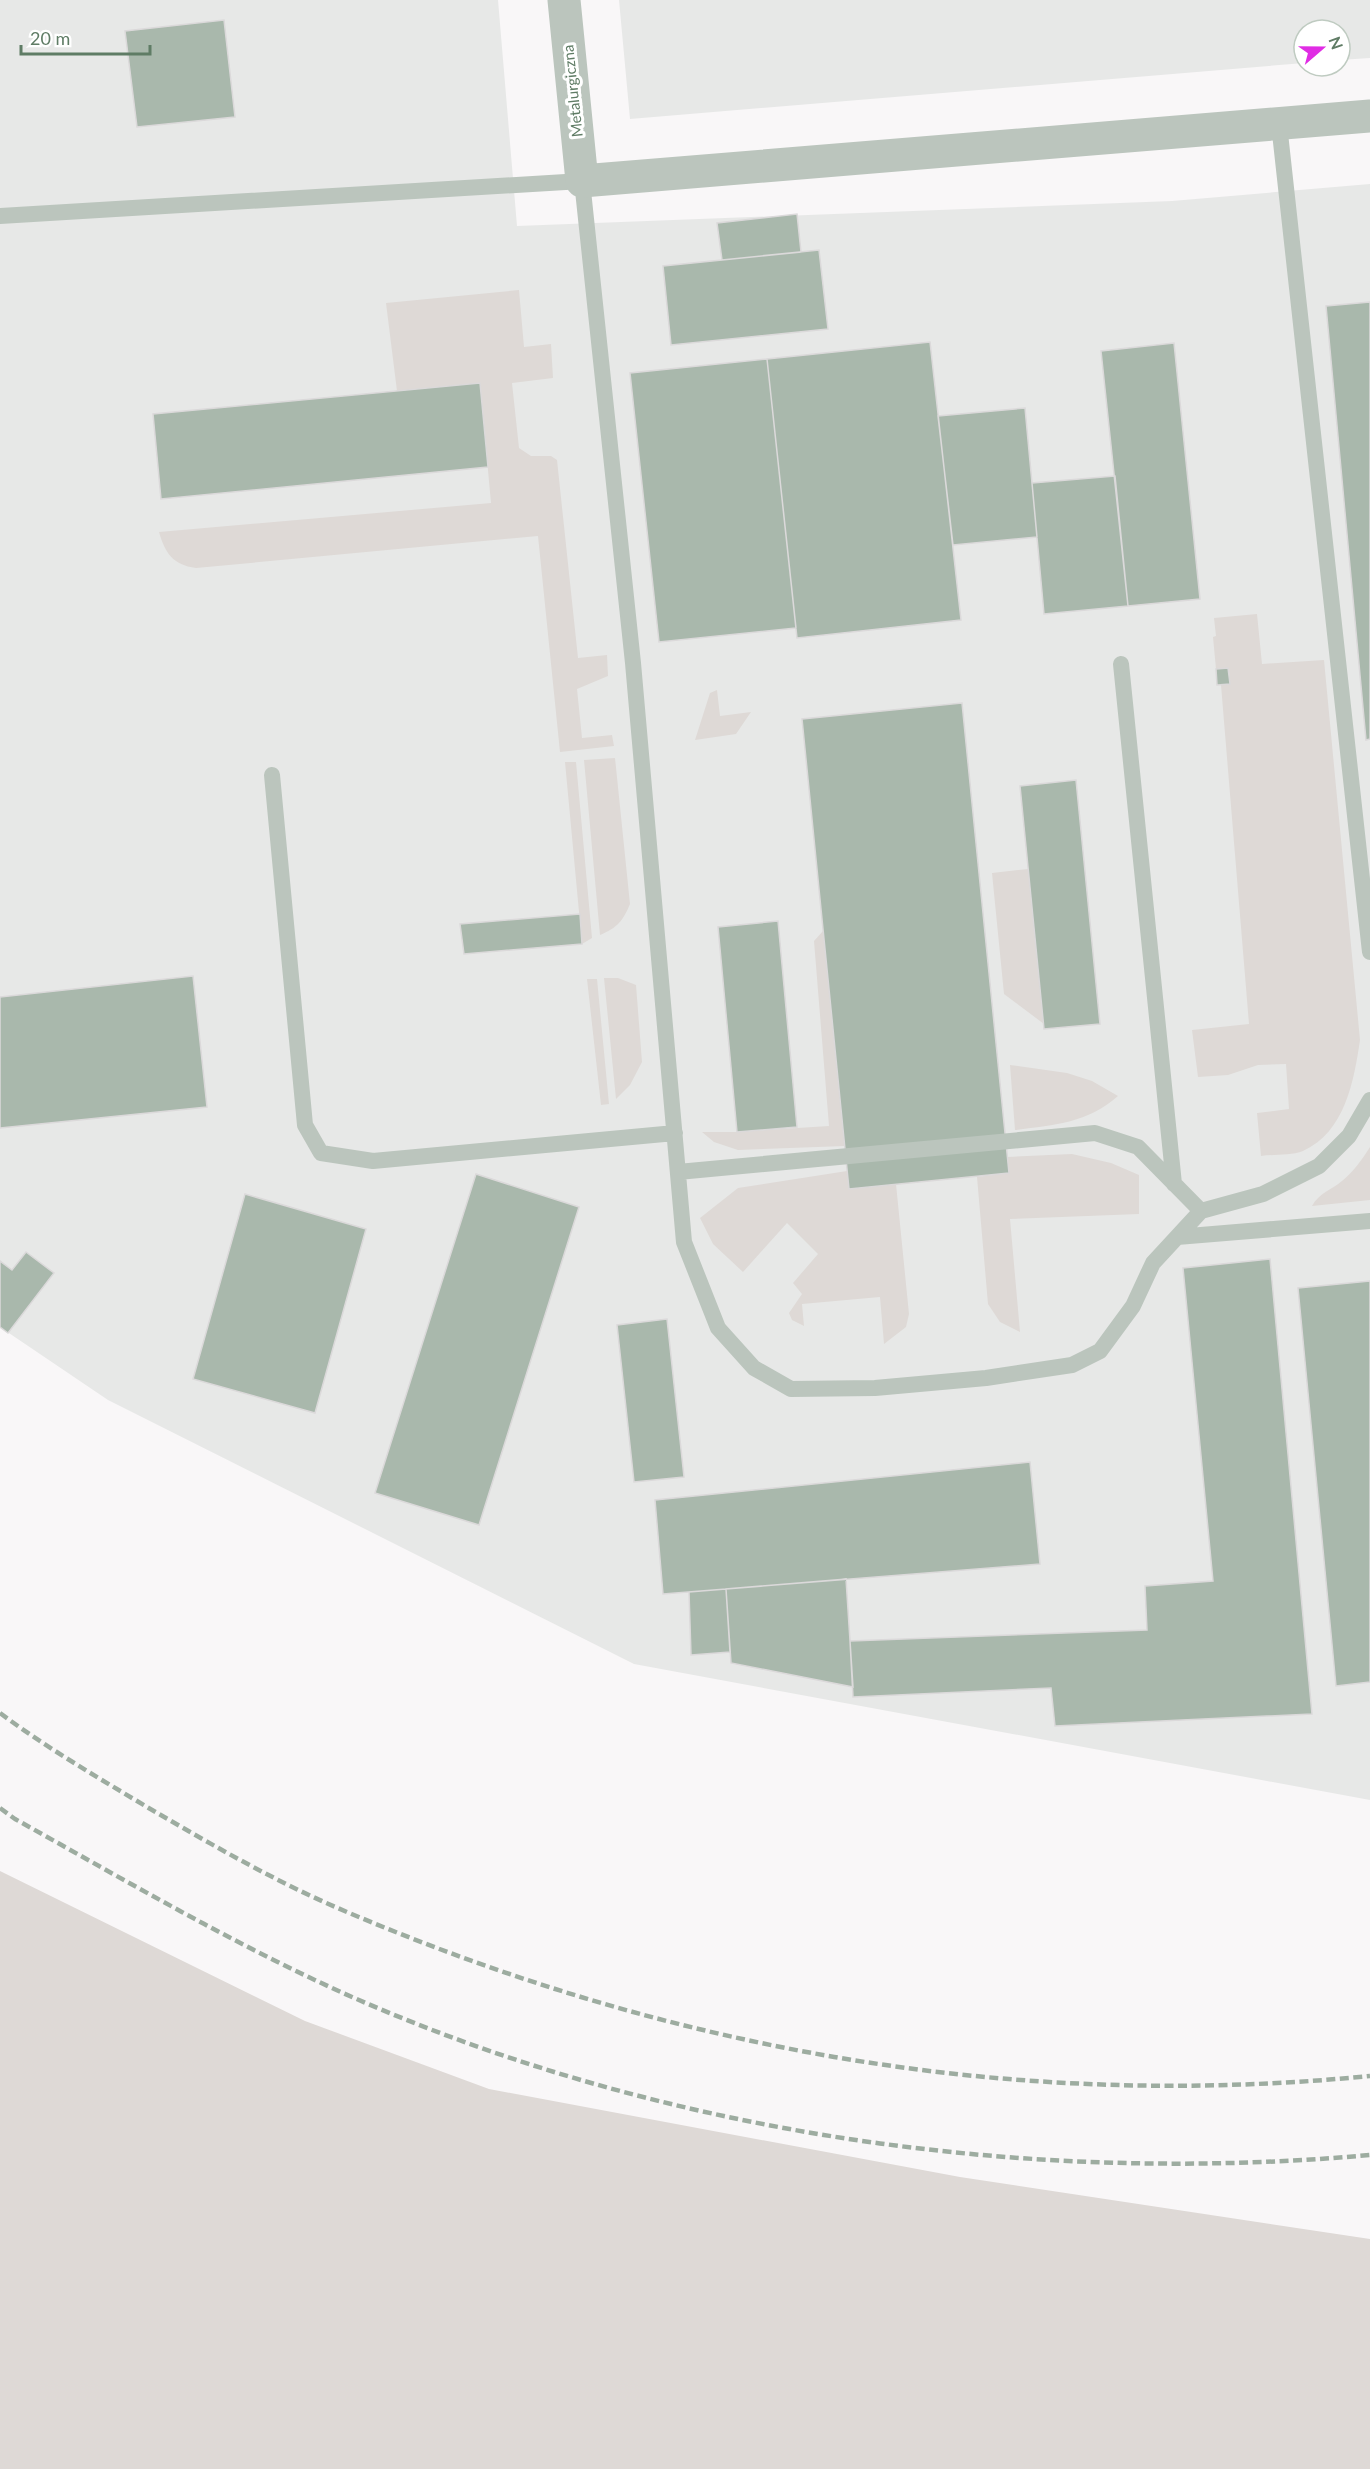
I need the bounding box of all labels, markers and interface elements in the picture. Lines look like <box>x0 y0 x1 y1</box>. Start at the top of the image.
scale bar <box>21 18 150 56</box>
north arrow <box>1292 18 1352 78</box>
text: 20 m <box>30 27 70 49</box>
text: N <box>1326 34 1348 52</box>
street label: Metalurgiczna <box>558 44 586 138</box>

